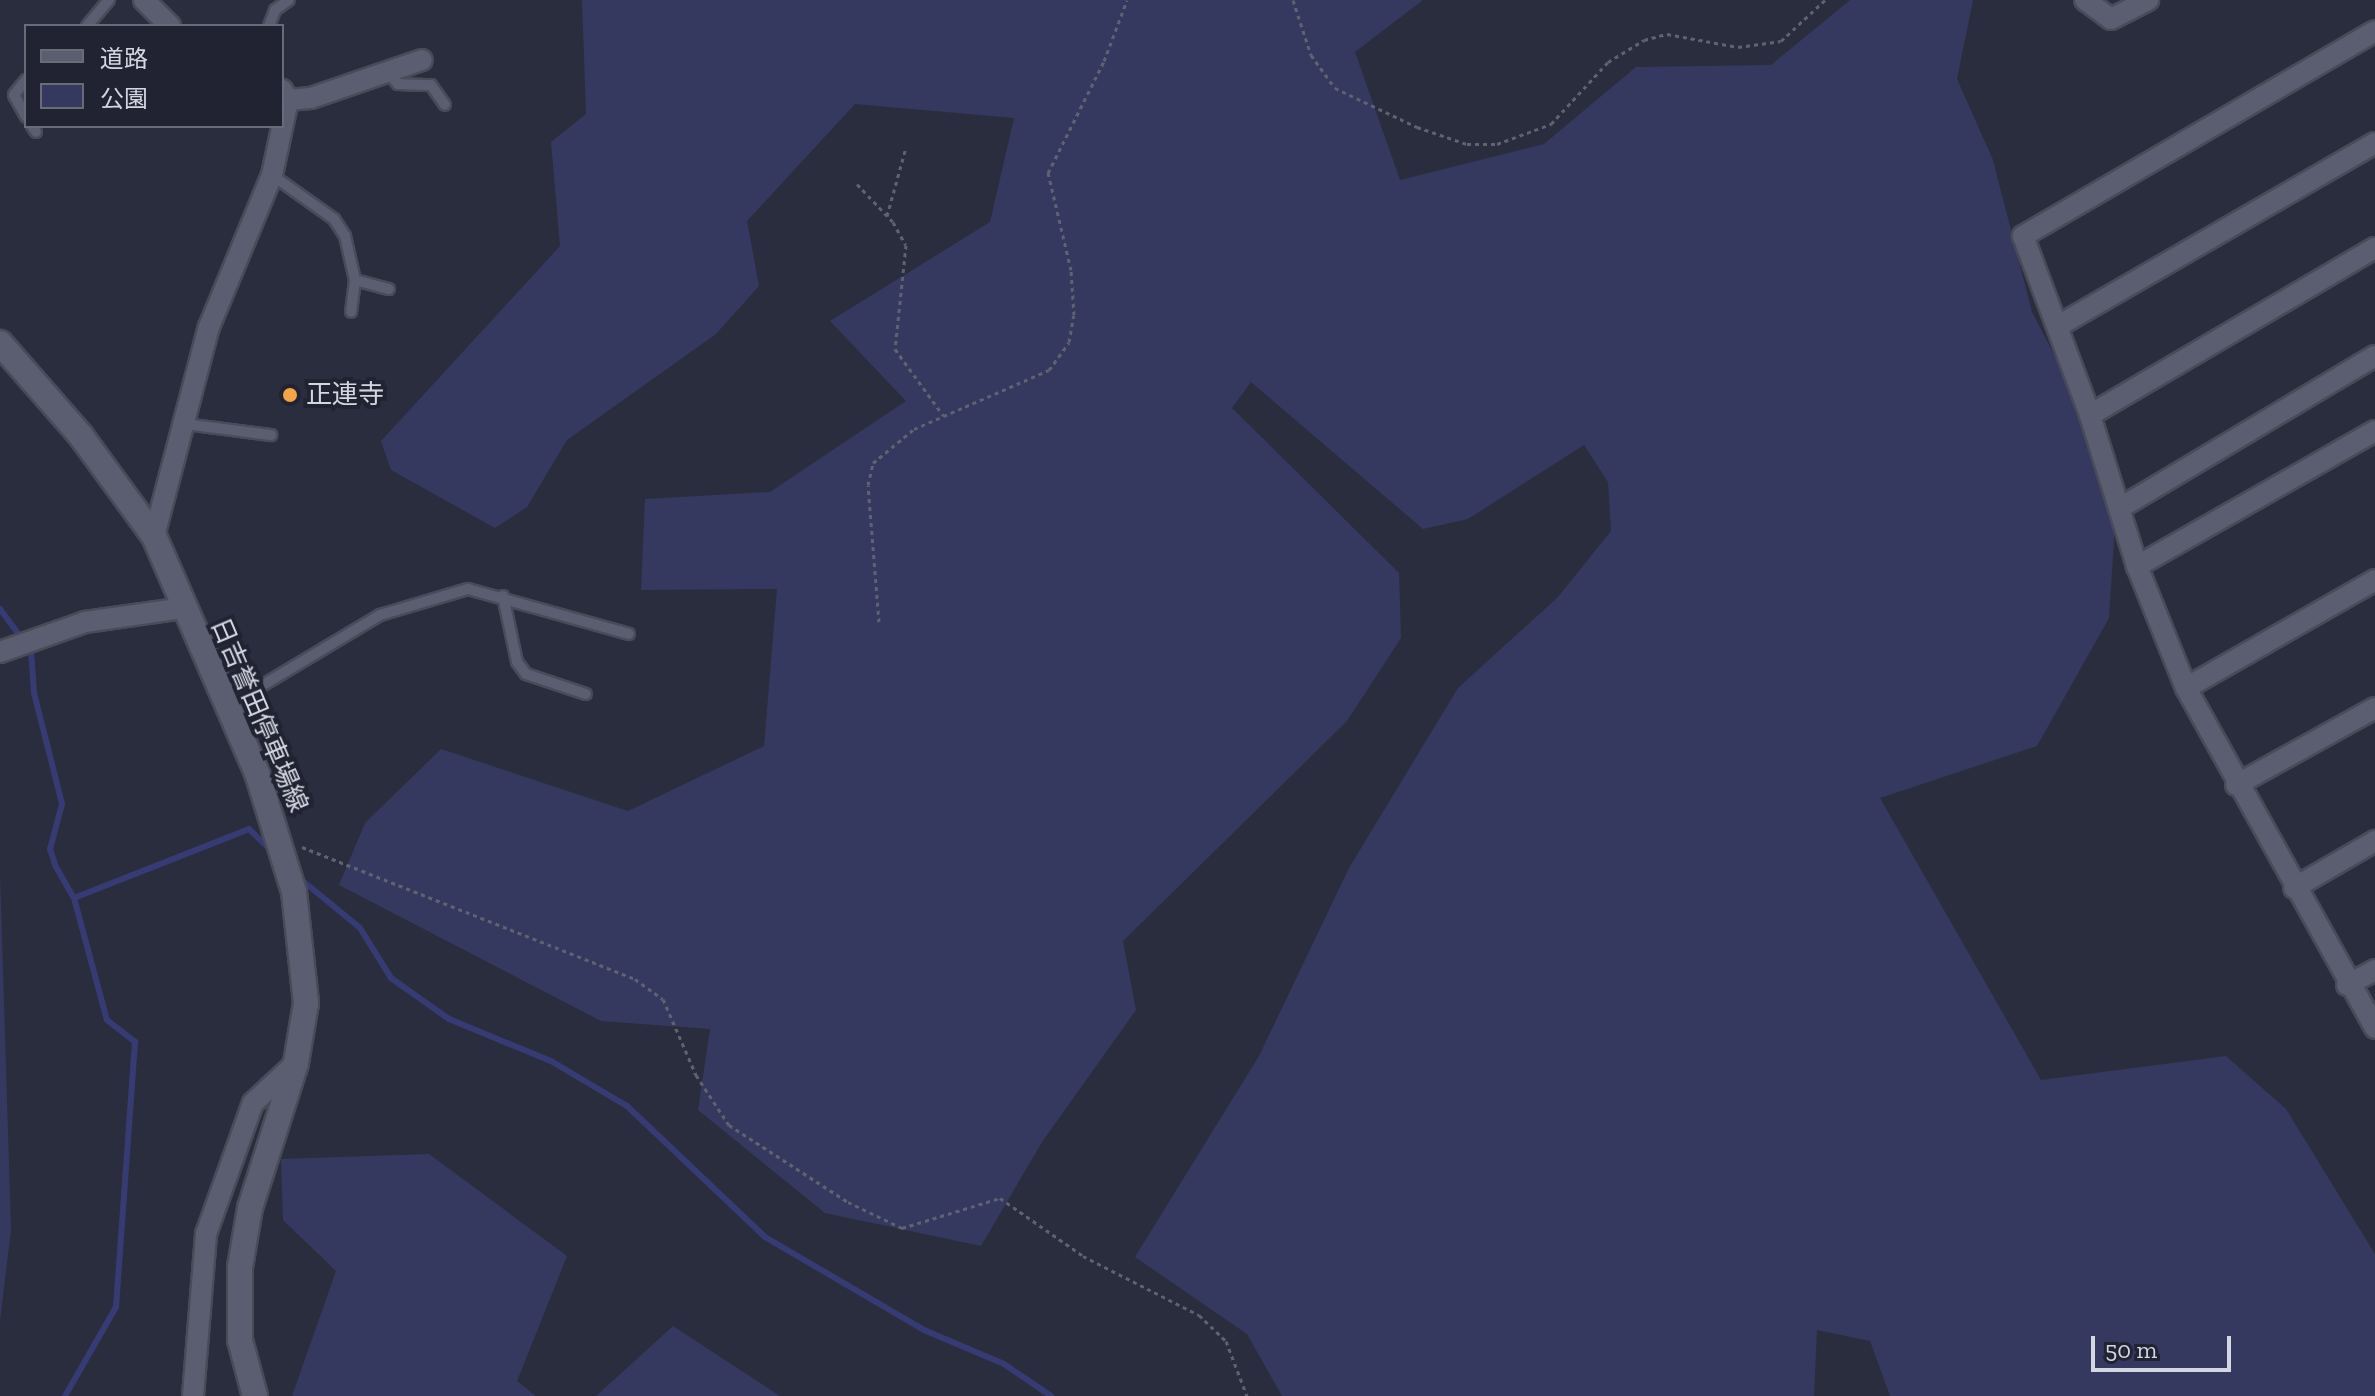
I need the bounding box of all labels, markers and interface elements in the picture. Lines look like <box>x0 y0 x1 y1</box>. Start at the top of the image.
legend <box>24 24 284 128</box>
text: 道路 <box>100 44 148 73</box>
text: 公園 <box>100 84 148 113</box>
place label: 正連寺 <box>306 379 384 411</box>
marker: 正連寺 <box>281 386 299 404</box>
street label: 日吉誉田停車場線 <box>204 613 314 817</box>
scale bar <box>2095 1320 2235 1370</box>
text: 50 m <box>2105 1335 2157 1364</box>

